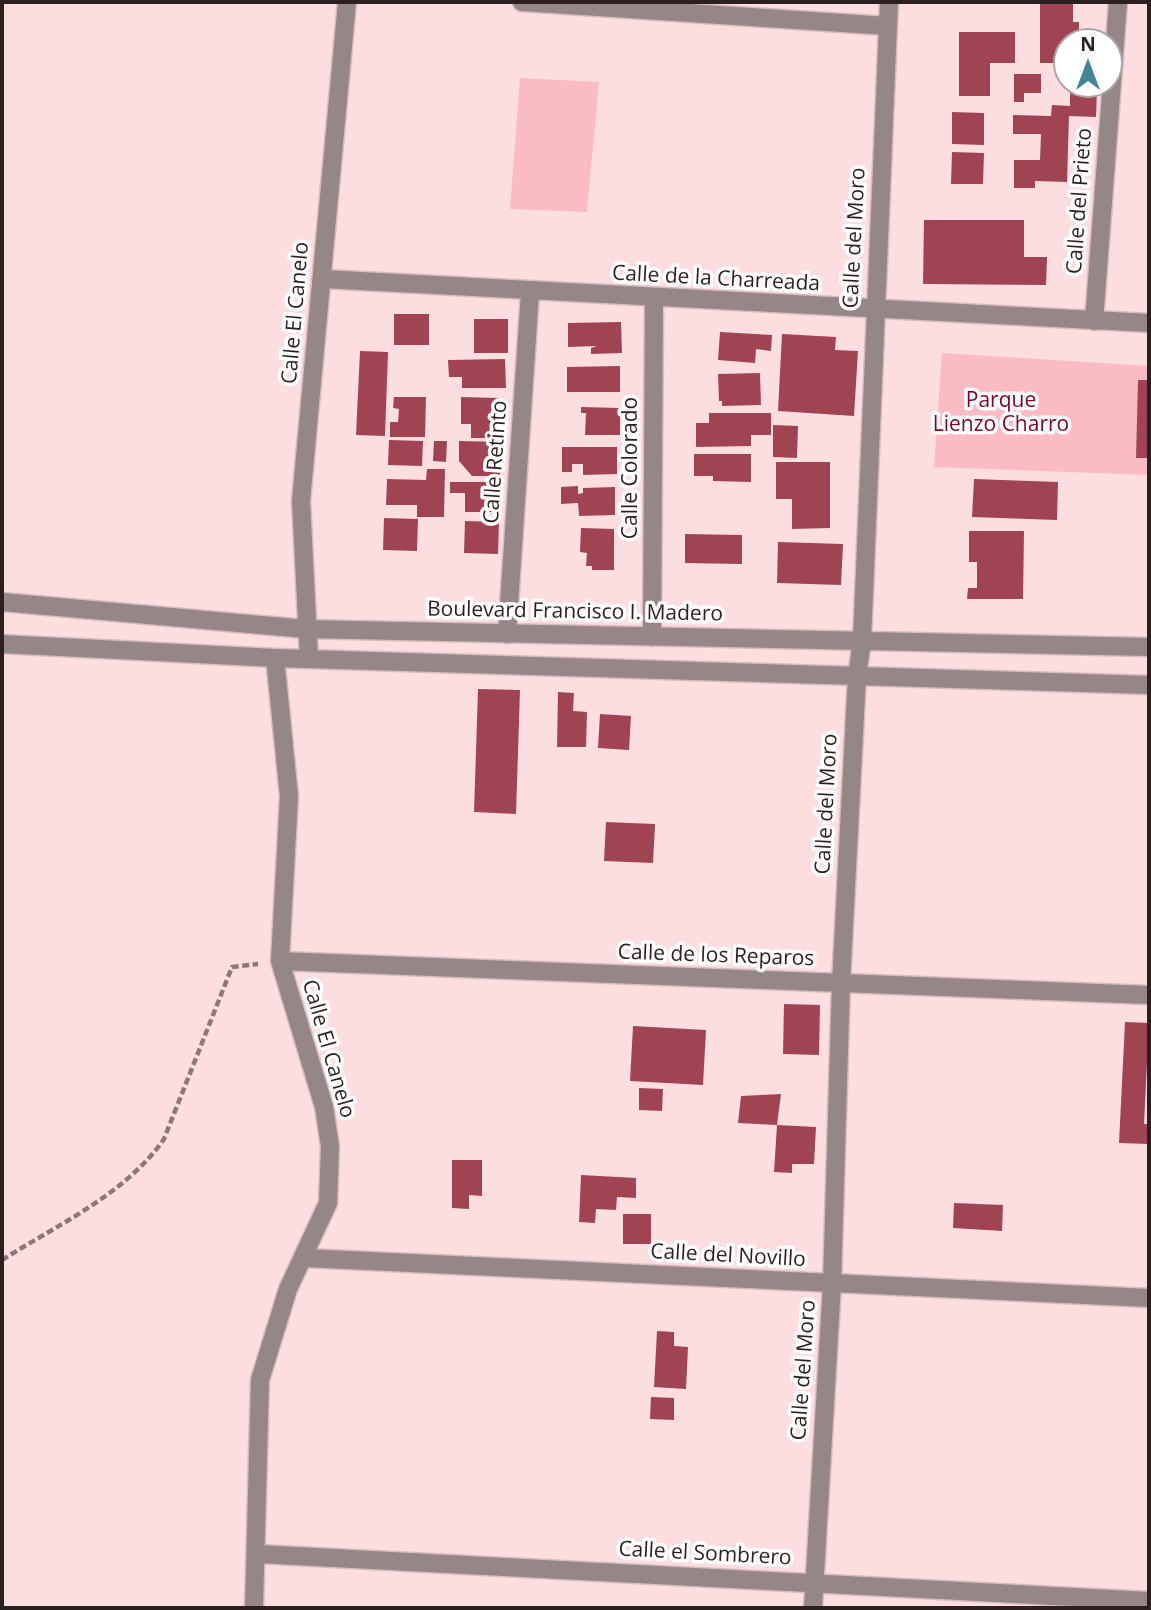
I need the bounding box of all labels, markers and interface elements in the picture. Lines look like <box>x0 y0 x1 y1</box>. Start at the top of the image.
north arrow <box>1053 28 1123 98</box>
text: N <box>1080 31 1096 57</box>
street label: Calle del Prieto <box>1062 127 1098 275</box>
street label: Calle del Moro <box>839 167 871 309</box>
street label: Calle El Canelo <box>277 241 315 385</box>
street label: Calle de la Charreada <box>611 261 821 297</box>
park label: Parque Lienzo Charro <box>933 388 1069 438</box>
street label: Calle Colorado <box>618 397 644 539</box>
street label: Calle Retinto <box>479 400 513 524</box>
street label: Boulevard Francisco I. Madero <box>427 597 723 627</box>
street label: Calle del Moro <box>811 733 843 875</box>
street label: Calle de los Reparos <box>617 940 815 972</box>
street label: Calle El Canelo <box>296 977 360 1121</box>
street label: Calle del Novillo <box>650 1239 806 1273</box>
street label: Calle del Moro <box>787 1299 821 1441</box>
street label: Calle el Sombrero <box>618 1537 792 1571</box>

